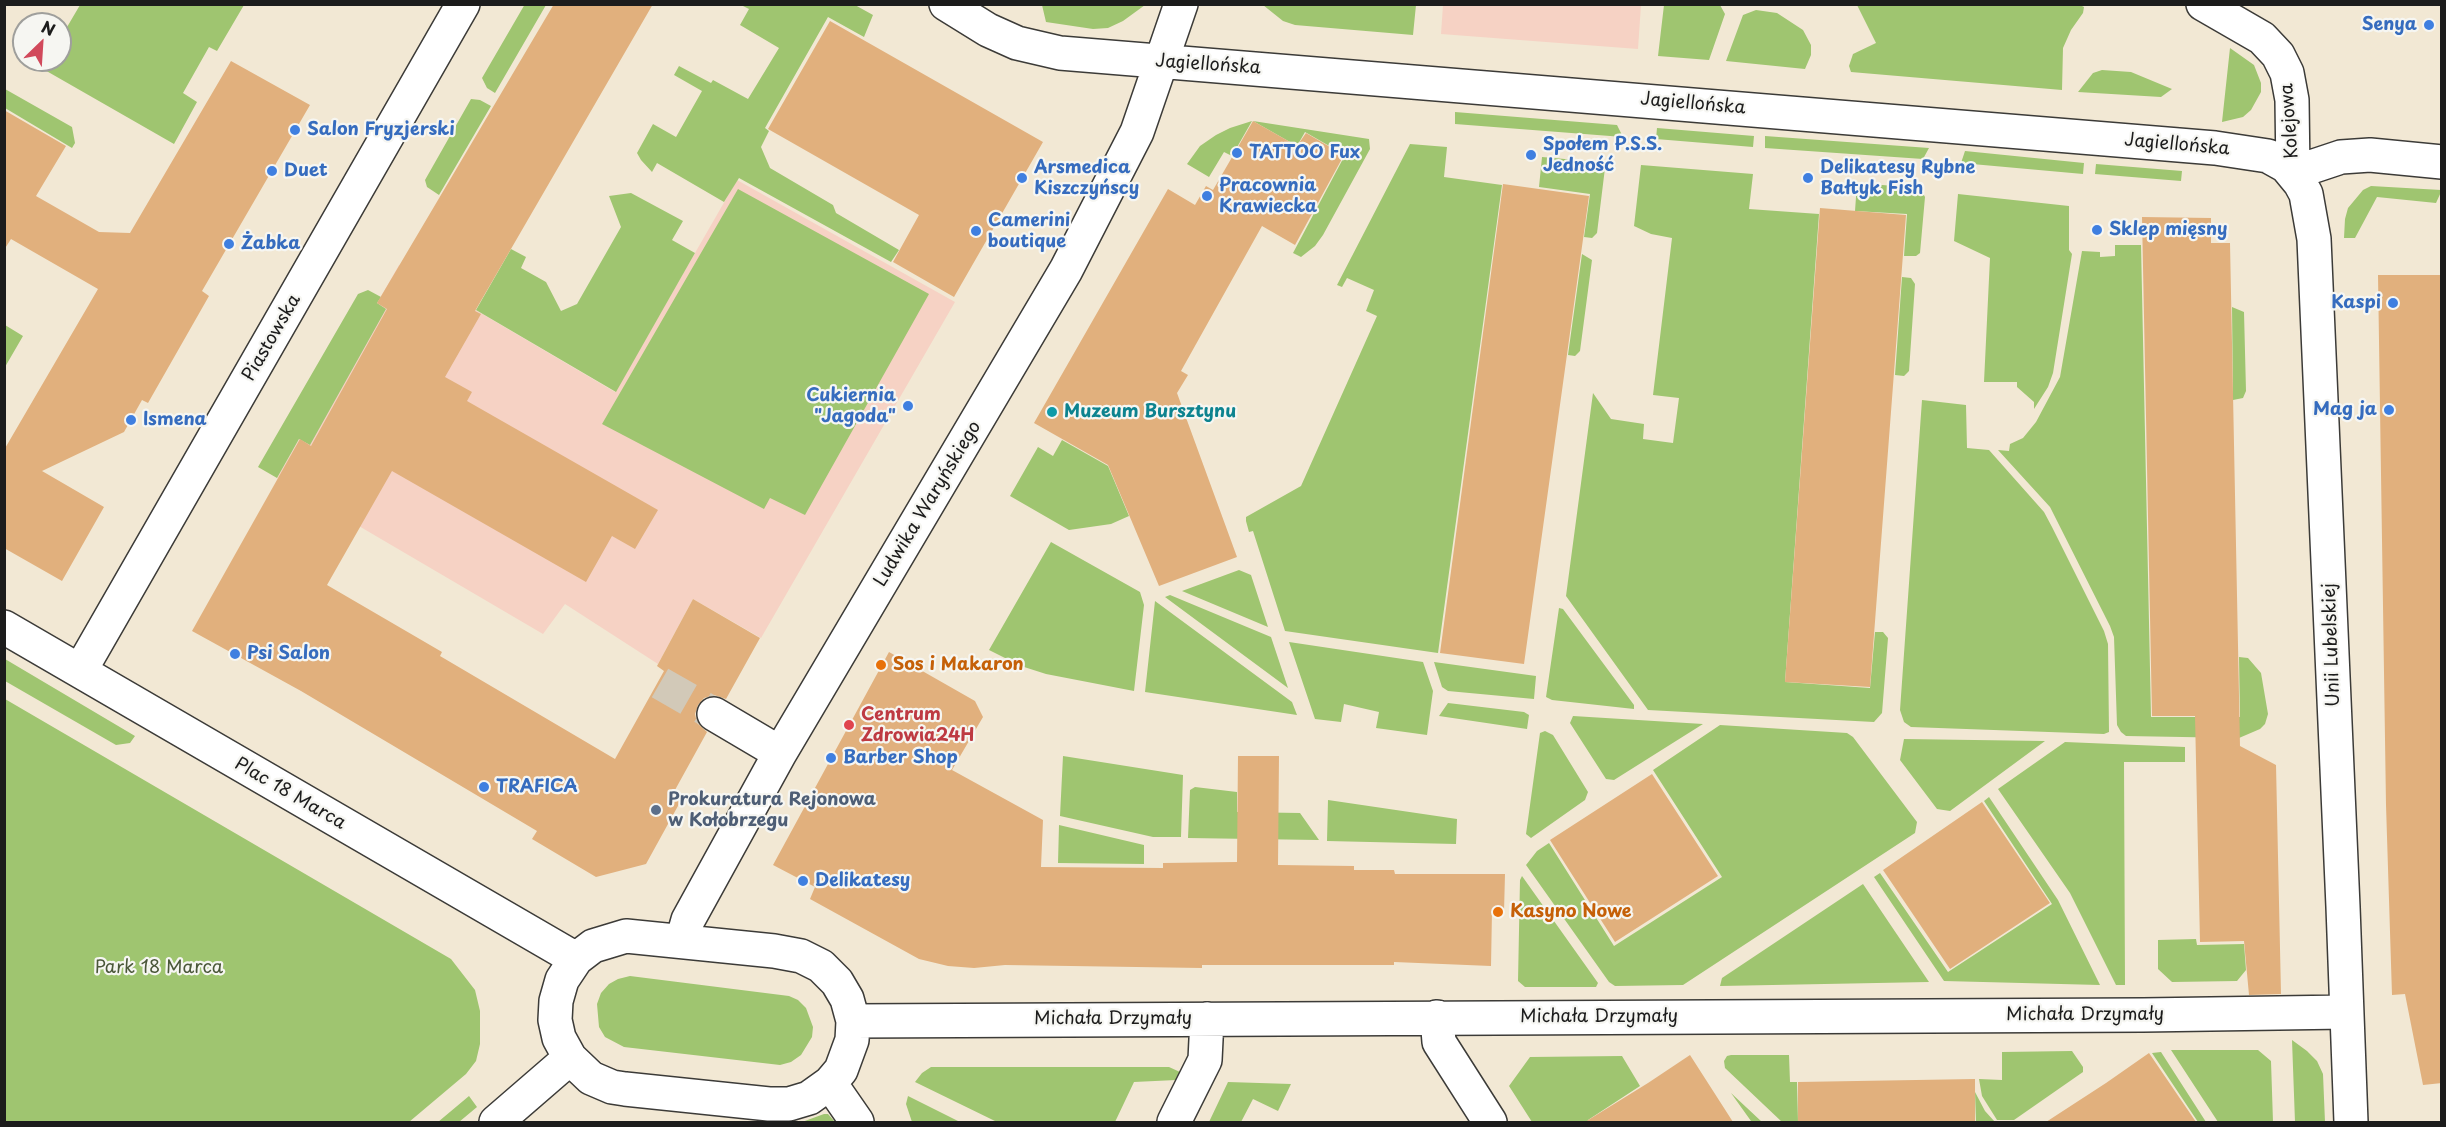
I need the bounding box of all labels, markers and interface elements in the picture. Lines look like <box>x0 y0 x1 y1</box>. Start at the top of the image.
north arrow <box>12 12 72 72</box>
text: N <box>38 14 60 41</box>
place label: Senya <box>2362 14 2417 36</box>
marker: Senya <box>2422 18 2436 32</box>
street label: Jagiellońska <box>1155 51 1261 79</box>
street label: Kolejowa <box>2277 83 2303 159</box>
street label: Jagiellońska <box>1639 89 1747 119</box>
place label: Salon Fryzjerski <box>307 119 455 141</box>
marker: Salon Fryzjerski <box>288 123 302 137</box>
street label: Jagiellońska <box>2123 130 2231 160</box>
place label: Społem P.S.S. Jedność <box>1543 134 1662 176</box>
place label: TATTOO Fux <box>1249 142 1360 164</box>
marker: TATTOO Fux <box>1230 146 1244 160</box>
marker: Społem P.S.S. Jedność <box>1524 148 1538 162</box>
place label: Arsmedica Kiszczyńscy <box>1034 157 1139 200</box>
place label: Delikatesy Rybne Bałtyk Fish <box>1820 157 1975 200</box>
place label: Duet <box>284 160 328 182</box>
marker: Duet <box>265 164 279 178</box>
marker: Arsmedica Kiszczyńscy <box>1015 171 1029 185</box>
marker: Delikatesy Rybne Bałtyk Fish <box>1801 171 1815 185</box>
place label: Pracownia Krawiecka <box>1219 175 1317 218</box>
marker: Pracownia Krawiecka <box>1200 189 1214 203</box>
place label: Camerini boutique <box>988 210 1070 252</box>
place label: Sklep mięsny <box>2109 219 2228 241</box>
marker: Sklep mięsny <box>2090 223 2104 237</box>
marker: Camerini boutique <box>969 224 983 238</box>
place label: Żabka <box>241 233 300 255</box>
marker: Żabka <box>222 237 236 251</box>
street label: Piastowska <box>238 291 306 385</box>
place label: Kaspi <box>2331 292 2381 314</box>
marker: Kaspi <box>2386 296 2400 310</box>
place label: Cukiernia "Jagoda" <box>806 385 896 428</box>
marker: Cukiernia "Jagoda" <box>901 399 915 413</box>
place label: Mag ja <box>2313 399 2377 421</box>
place label: Muzeum Bursztynu <box>1064 401 1236 423</box>
marker: Mag ja <box>2382 403 2396 417</box>
marker: Muzeum Bursztynu <box>1045 405 1059 419</box>
place label: Ismena <box>143 409 207 431</box>
marker: Ismena <box>124 413 138 427</box>
street label: Ludwika Waryńskiego <box>870 417 986 591</box>
street label: Unii Lubelskiej <box>2319 583 2345 707</box>
place label: Psi Salon <box>247 643 330 665</box>
marker: Psi Salon <box>228 647 242 661</box>
place label: Sos i Makaron <box>893 654 1024 676</box>
marker: Sos i Makaron <box>874 658 888 672</box>
place label: Centrum Zdrowia24H <box>861 704 974 746</box>
marker: Centrum Zdrowia24H <box>842 718 856 732</box>
place label: Barber Shop <box>843 747 958 769</box>
marker: Barber Shop <box>824 751 838 765</box>
street label: Plac 18 Marca <box>231 753 349 835</box>
place label: TRAFICA <box>496 776 578 798</box>
marker: TRAFICA <box>477 780 491 794</box>
place label: Prokuratura Rejonowa w Kołobrzegu <box>668 789 876 832</box>
marker: Prokuratura Rejonowa w Kołobrzegu <box>649 803 663 817</box>
place label: Delikatesy <box>815 870 910 892</box>
marker: Delikatesy <box>796 874 810 888</box>
place label: Kasyno Nowe <box>1510 901 1632 923</box>
marker: Kasyno Nowe <box>1491 905 1505 919</box>
park label: Park 18 Marca <box>95 957 223 979</box>
street label: Michała Drzymały <box>2006 1004 2164 1026</box>
street label: Michała Drzymały <box>1520 1006 1678 1028</box>
street label: Michała Drzymały <box>1034 1008 1192 1030</box>

